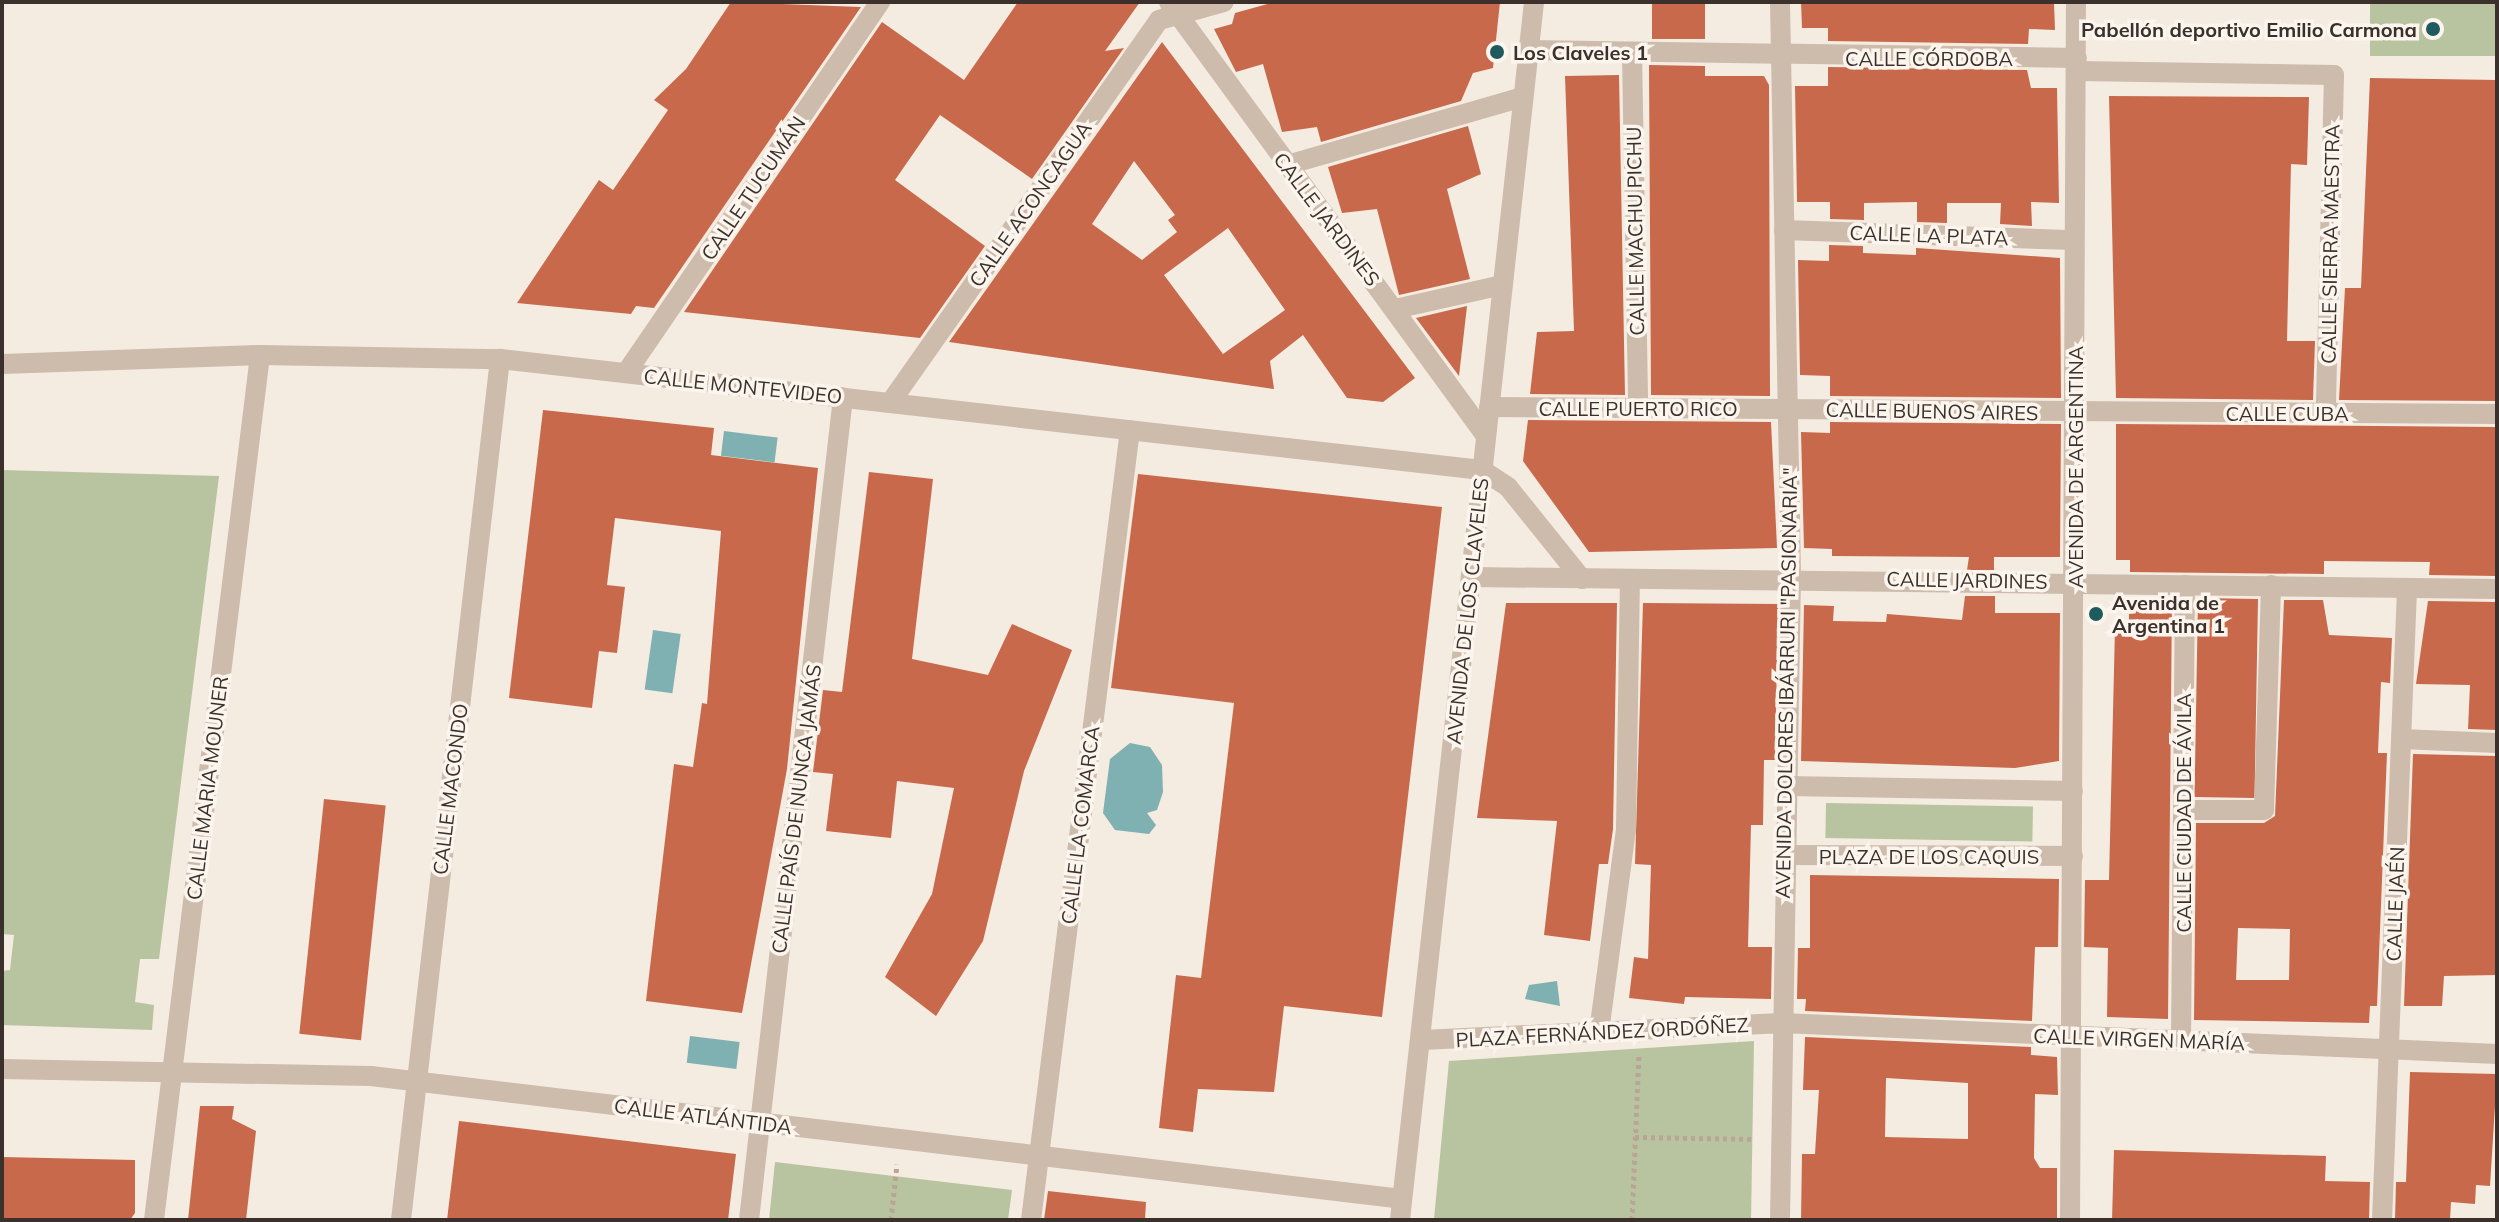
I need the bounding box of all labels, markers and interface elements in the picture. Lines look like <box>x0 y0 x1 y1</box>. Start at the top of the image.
place label: Pabellón deportivo Emilio Carmona <box>2081 17 2417 41</box>
marker: Pabellón deportivo Emilio Carmona <box>2424 20 2442 38</box>
place label: Los Claveles 1 <box>1513 40 1648 64</box>
marker: Los Claveles 1 <box>1488 43 1506 61</box>
street label: CALLE CÓRDOBA <box>1845 46 2013 70</box>
street label: CALLE TUCUMÁN <box>696 111 810 265</box>
street label: CALLE ACONCAGUA <box>964 117 1096 291</box>
street label: CALLE SIERRA MAESTRA <box>2316 124 2344 364</box>
street label: CALLE MACHU PICHU <box>1621 126 1649 336</box>
street label: CALLE JARDINES <box>1269 147 1385 291</box>
street label: CALLE LA PLATA <box>1849 220 2009 250</box>
street label: AVENIDA DE ARGENTINA <box>2063 346 2087 588</box>
street label: CALLE MONTEVIDEO <box>643 364 843 408</box>
street label: CALLE PUERTO RICO <box>1538 396 1738 420</box>
street label: CALLE BUENOS AIRES <box>1826 397 2038 425</box>
street label: CALLE CUBA <box>2225 401 2349 425</box>
street label: AVENIDA DOLORES IBÁRRURI "PASIONARIA" <box>1770 467 1802 899</box>
street label: AVENIDA DE LOS CLAVELES <box>1441 477 1493 745</box>
street label: CALLE JARDINES <box>1886 567 2048 593</box>
place label: Avenida de Argentina 1 <box>2112 590 2225 637</box>
marker: Avenida de Argentina 1 <box>2087 605 2105 623</box>
street label: CALLE PAÍS DE NUNCA JAMÁS <box>766 663 826 955</box>
street label: CALLE MARIA MOUNER <box>181 675 233 901</box>
street label: CALLE CIUDAD DE ÁVILA <box>2171 693 2195 933</box>
street label: CALLE MACONDO <box>428 702 472 876</box>
street label: CALLE LA COMARCA <box>1056 725 1104 925</box>
street label: PLAZA DE LOS CAQUIS <box>1819 844 2039 868</box>
street label: CALLE JAÉN <box>2381 846 2409 962</box>
street label: PLAZA FERNÁNDEZ ORDÓÑEZ <box>1455 1012 1749 1052</box>
street label: CALLE VIRGEN MARÍA <box>2033 1023 2245 1055</box>
street label: CALLE ATLÁNTIDA <box>613 1093 793 1139</box>

